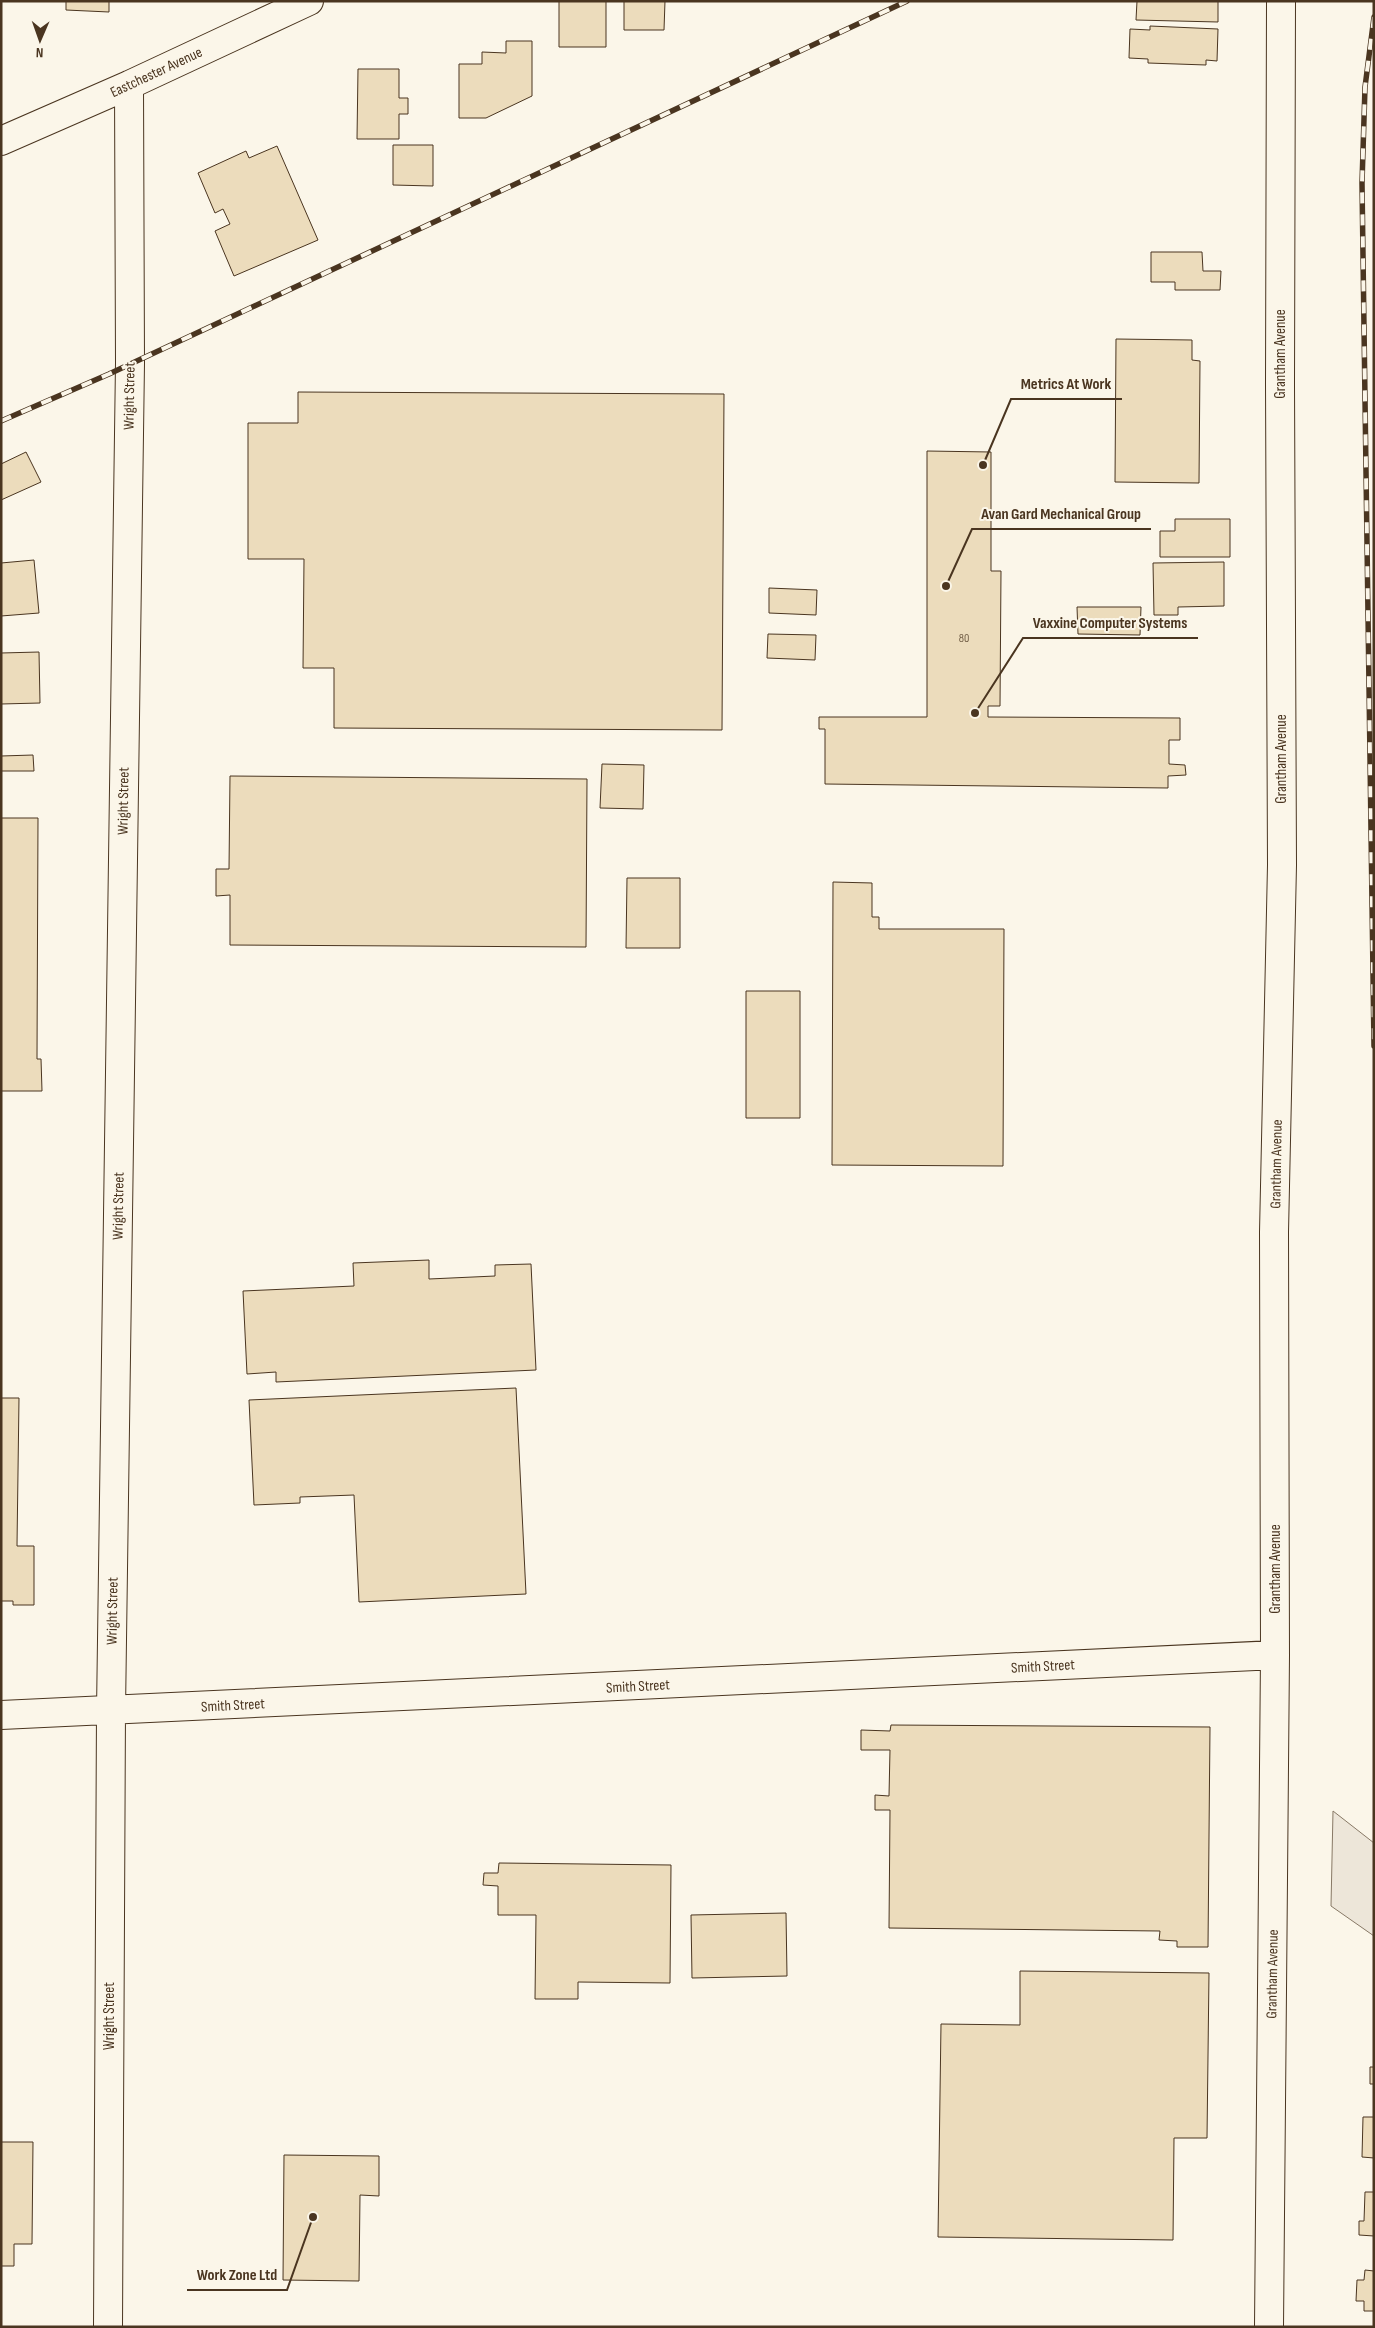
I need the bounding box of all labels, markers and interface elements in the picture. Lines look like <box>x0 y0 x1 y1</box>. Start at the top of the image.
north arrow <box>15 15 65 65</box>
street label: Eastchester Avenue <box>107 43 205 102</box>
text: N <box>36 44 44 61</box>
street label: Grantham Avenue <box>1271 309 1290 399</box>
street label: Wright Street <box>119 362 140 430</box>
callout: Metrics At Work <box>1011 368 1122 399</box>
text: Metrics At Work <box>1021 375 1112 394</box>
callout: Avan Gard Mechanical Group <box>972 498 1151 529</box>
text: Avan Gard Mechanical Group <box>980 505 1141 524</box>
callout: Vaxxine Computer Systems <box>1023 607 1198 638</box>
text: Vaxxine Computer Systems <box>1033 614 1187 633</box>
house number: 80 <box>959 631 969 646</box>
street label: Grantham Avenue <box>1272 714 1291 804</box>
street label: Wright Street <box>113 767 134 835</box>
street label: Grantham Avenue <box>1266 1119 1287 1209</box>
street label: Wright Street <box>108 1172 129 1240</box>
street label: Grantham Avenue <box>1266 1524 1285 1614</box>
street label: Wright Street <box>102 1577 123 1645</box>
street label: Smith Street <box>1011 1655 1076 1678</box>
street label: Smith Street <box>606 1675 671 1698</box>
street label: Smith Street <box>201 1694 266 1717</box>
street label: Grantham Avenue <box>1262 1929 1283 2019</box>
street label: Wright Street <box>100 1982 119 2050</box>
callout: Work Zone Ltd <box>187 2259 287 2290</box>
text: Work Zone Ltd <box>197 2266 277 2285</box>

